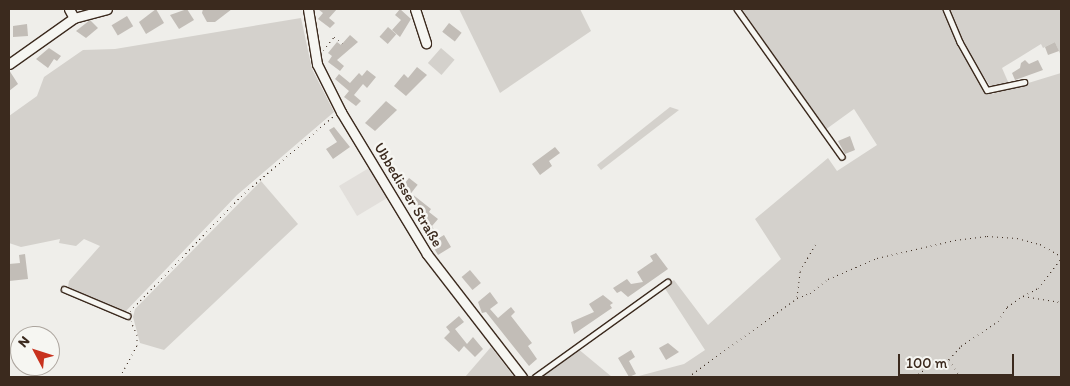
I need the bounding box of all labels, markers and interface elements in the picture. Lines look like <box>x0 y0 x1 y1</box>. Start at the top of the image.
street label: Ubbedisser Straße <box>370 140 446 250</box>
north arrow <box>10 326 60 376</box>
text: N <box>14 333 33 351</box>
scale bar <box>900 344 1016 376</box>
text: 100 m <box>906 354 947 372</box>

